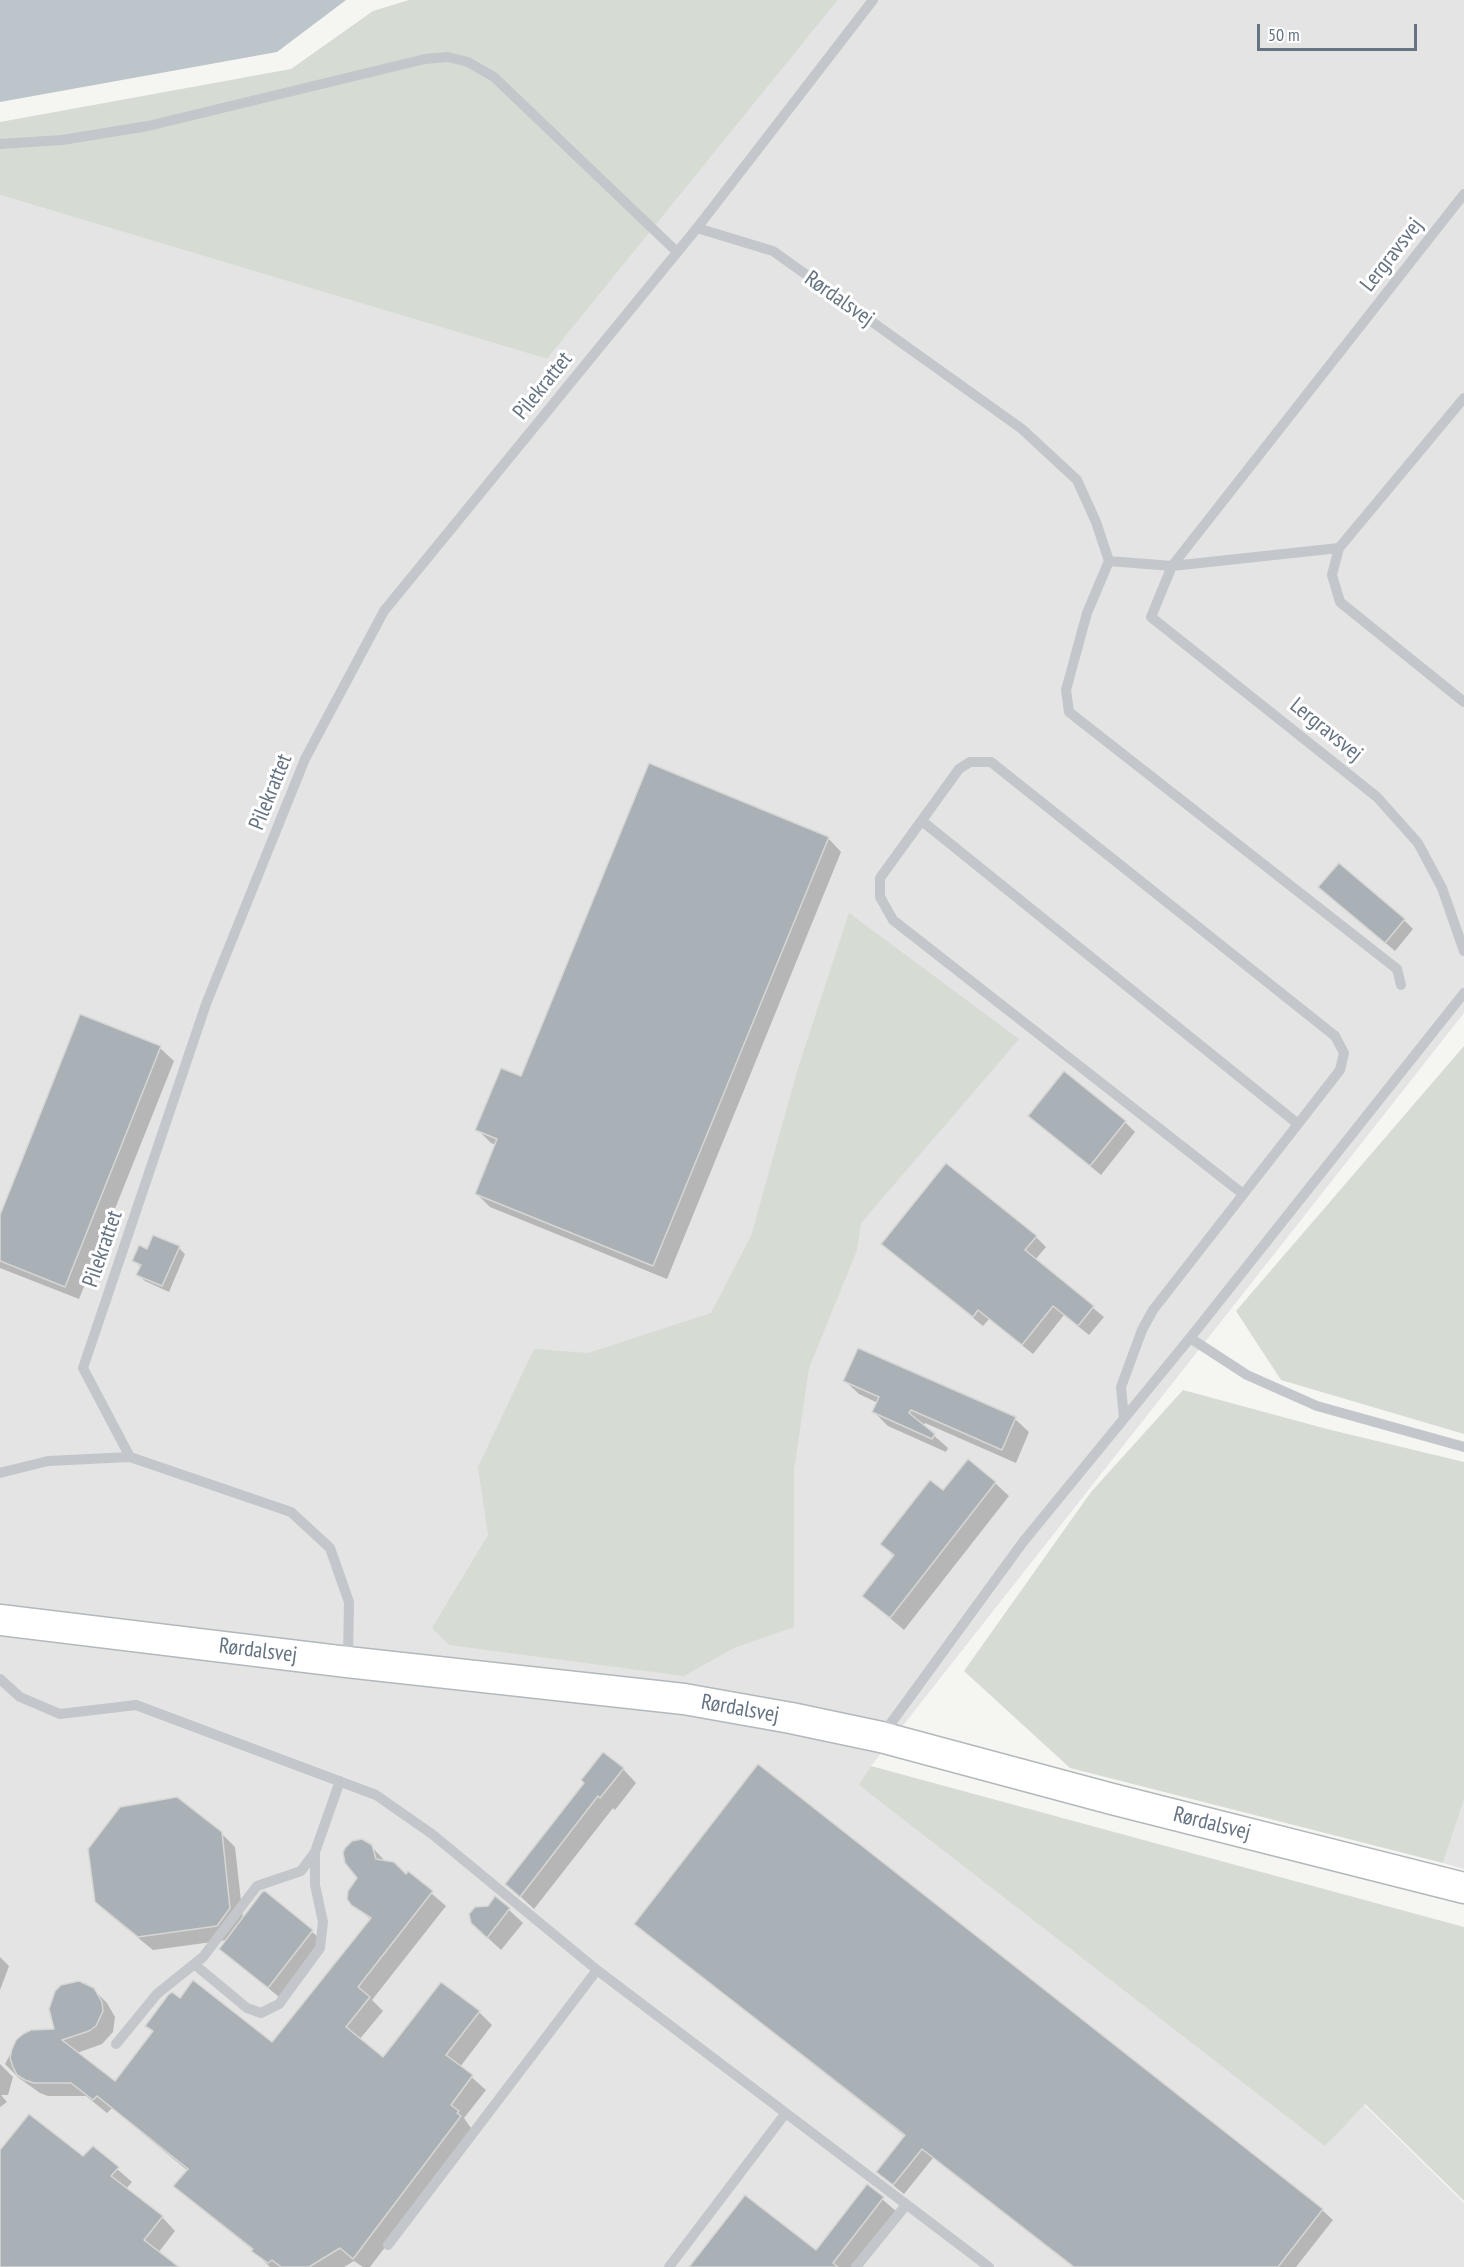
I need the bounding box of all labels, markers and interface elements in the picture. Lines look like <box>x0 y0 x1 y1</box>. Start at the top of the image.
scale bar <box>1260 12 1420 50</box>
text: 50 m <box>1268 23 1300 46</box>
street label: Lergravsvej <box>1355 213 1429 297</box>
street label: Rørdalsvej <box>799 266 879 332</box>
street label: Pilekrattet <box>508 347 578 425</box>
street label: Lergravsvej <box>1284 693 1368 767</box>
street label: Pilekrattet <box>244 750 298 834</box>
street label: Pilekrattet <box>78 1207 128 1291</box>
street label: Rørdalsvej <box>217 1633 299 1669</box>
street label: Rørdalsvej <box>699 1689 781 1729</box>
street label: Rørdalsvej <box>1171 1802 1253 1846</box>

